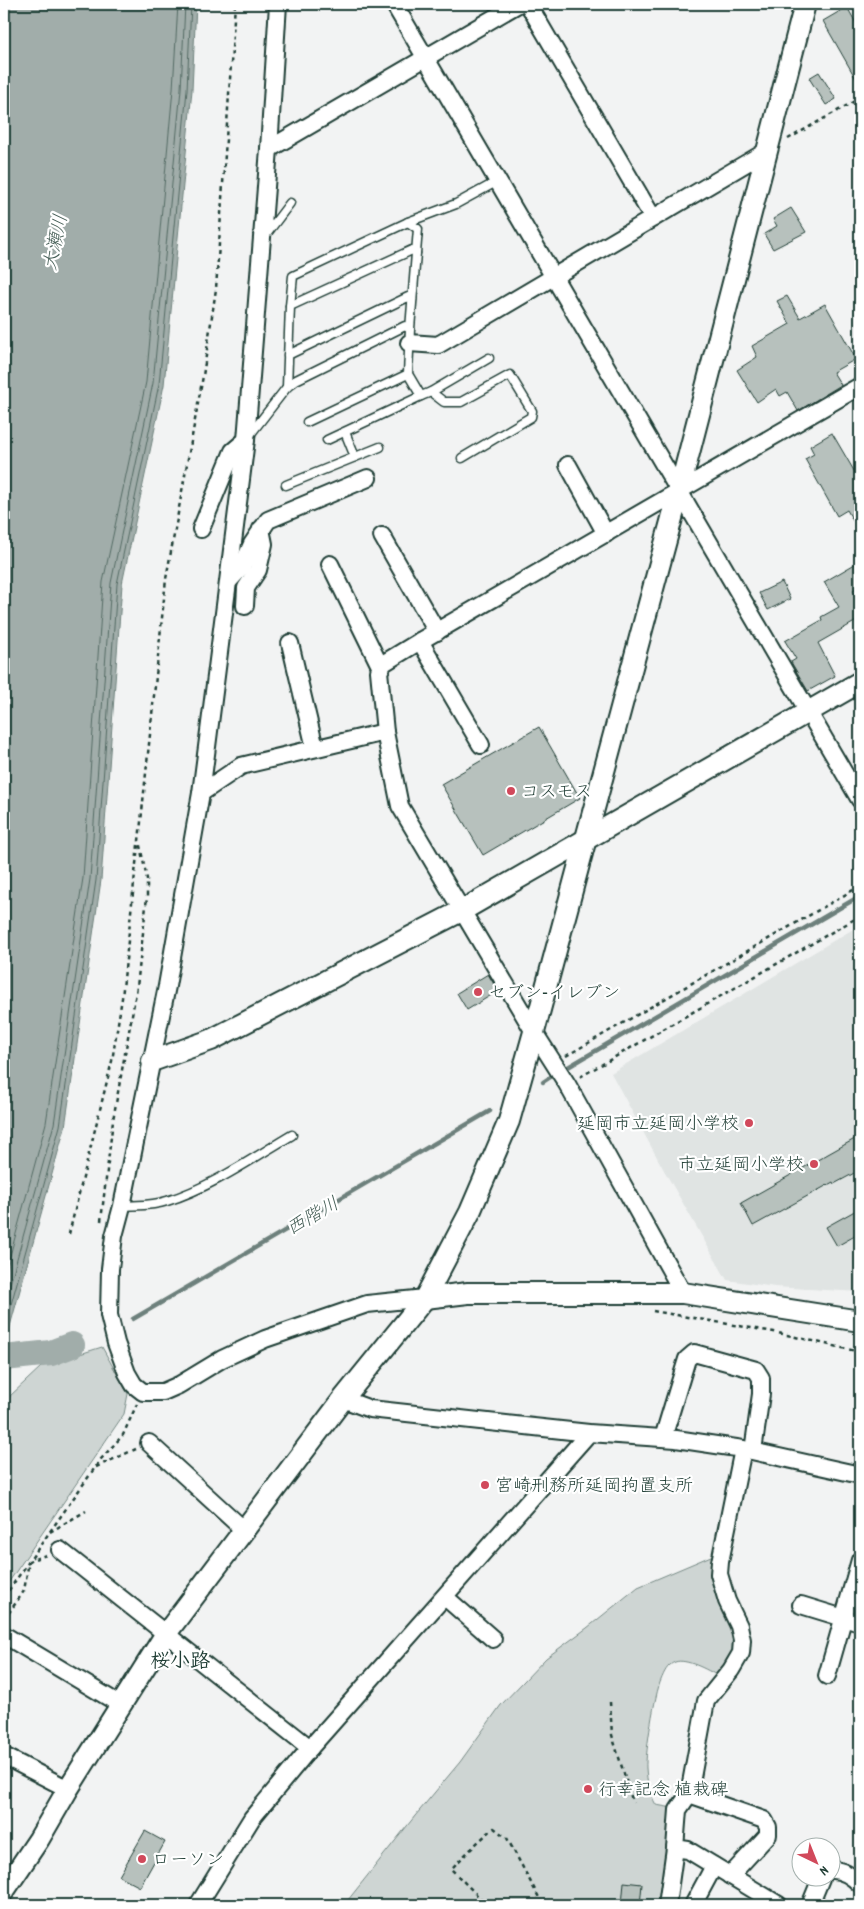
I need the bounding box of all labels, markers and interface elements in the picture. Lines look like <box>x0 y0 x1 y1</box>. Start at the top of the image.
water label: 大瀬川 <box>38 212 77 273</box>
place label: コスモス <box>521 781 592 806</box>
marker: コスモス <box>505 785 517 797</box>
place label: セブン-イレブン <box>488 982 620 1007</box>
marker: セブン-イレブン <box>472 986 484 998</box>
place label: 延岡市立延岡小学校 <box>577 1113 739 1138</box>
marker: 延岡市立延岡小学校 <box>743 1117 755 1129</box>
place label: 市立延岡小学校 <box>678 1154 804 1179</box>
marker: 市立延岡小学校 <box>808 1158 820 1170</box>
water label: 西階川 <box>282 1192 345 1244</box>
place label: 宮崎刑務所延岡拘置支所 <box>495 1475 693 1500</box>
marker: 宮崎刑務所延岡拘置支所 <box>479 1479 491 1491</box>
district label: 桜小路 <box>150 1649 211 1677</box>
place label: 行幸記念 植栽碑 <box>598 1779 728 1804</box>
marker: 行幸記念 植栽碑 <box>582 1783 594 1795</box>
north arrow <box>792 1836 842 1886</box>
place label: ローソン <box>152 1849 224 1874</box>
marker: ローソン <box>136 1853 148 1865</box>
text: N <box>814 1860 833 1880</box>

